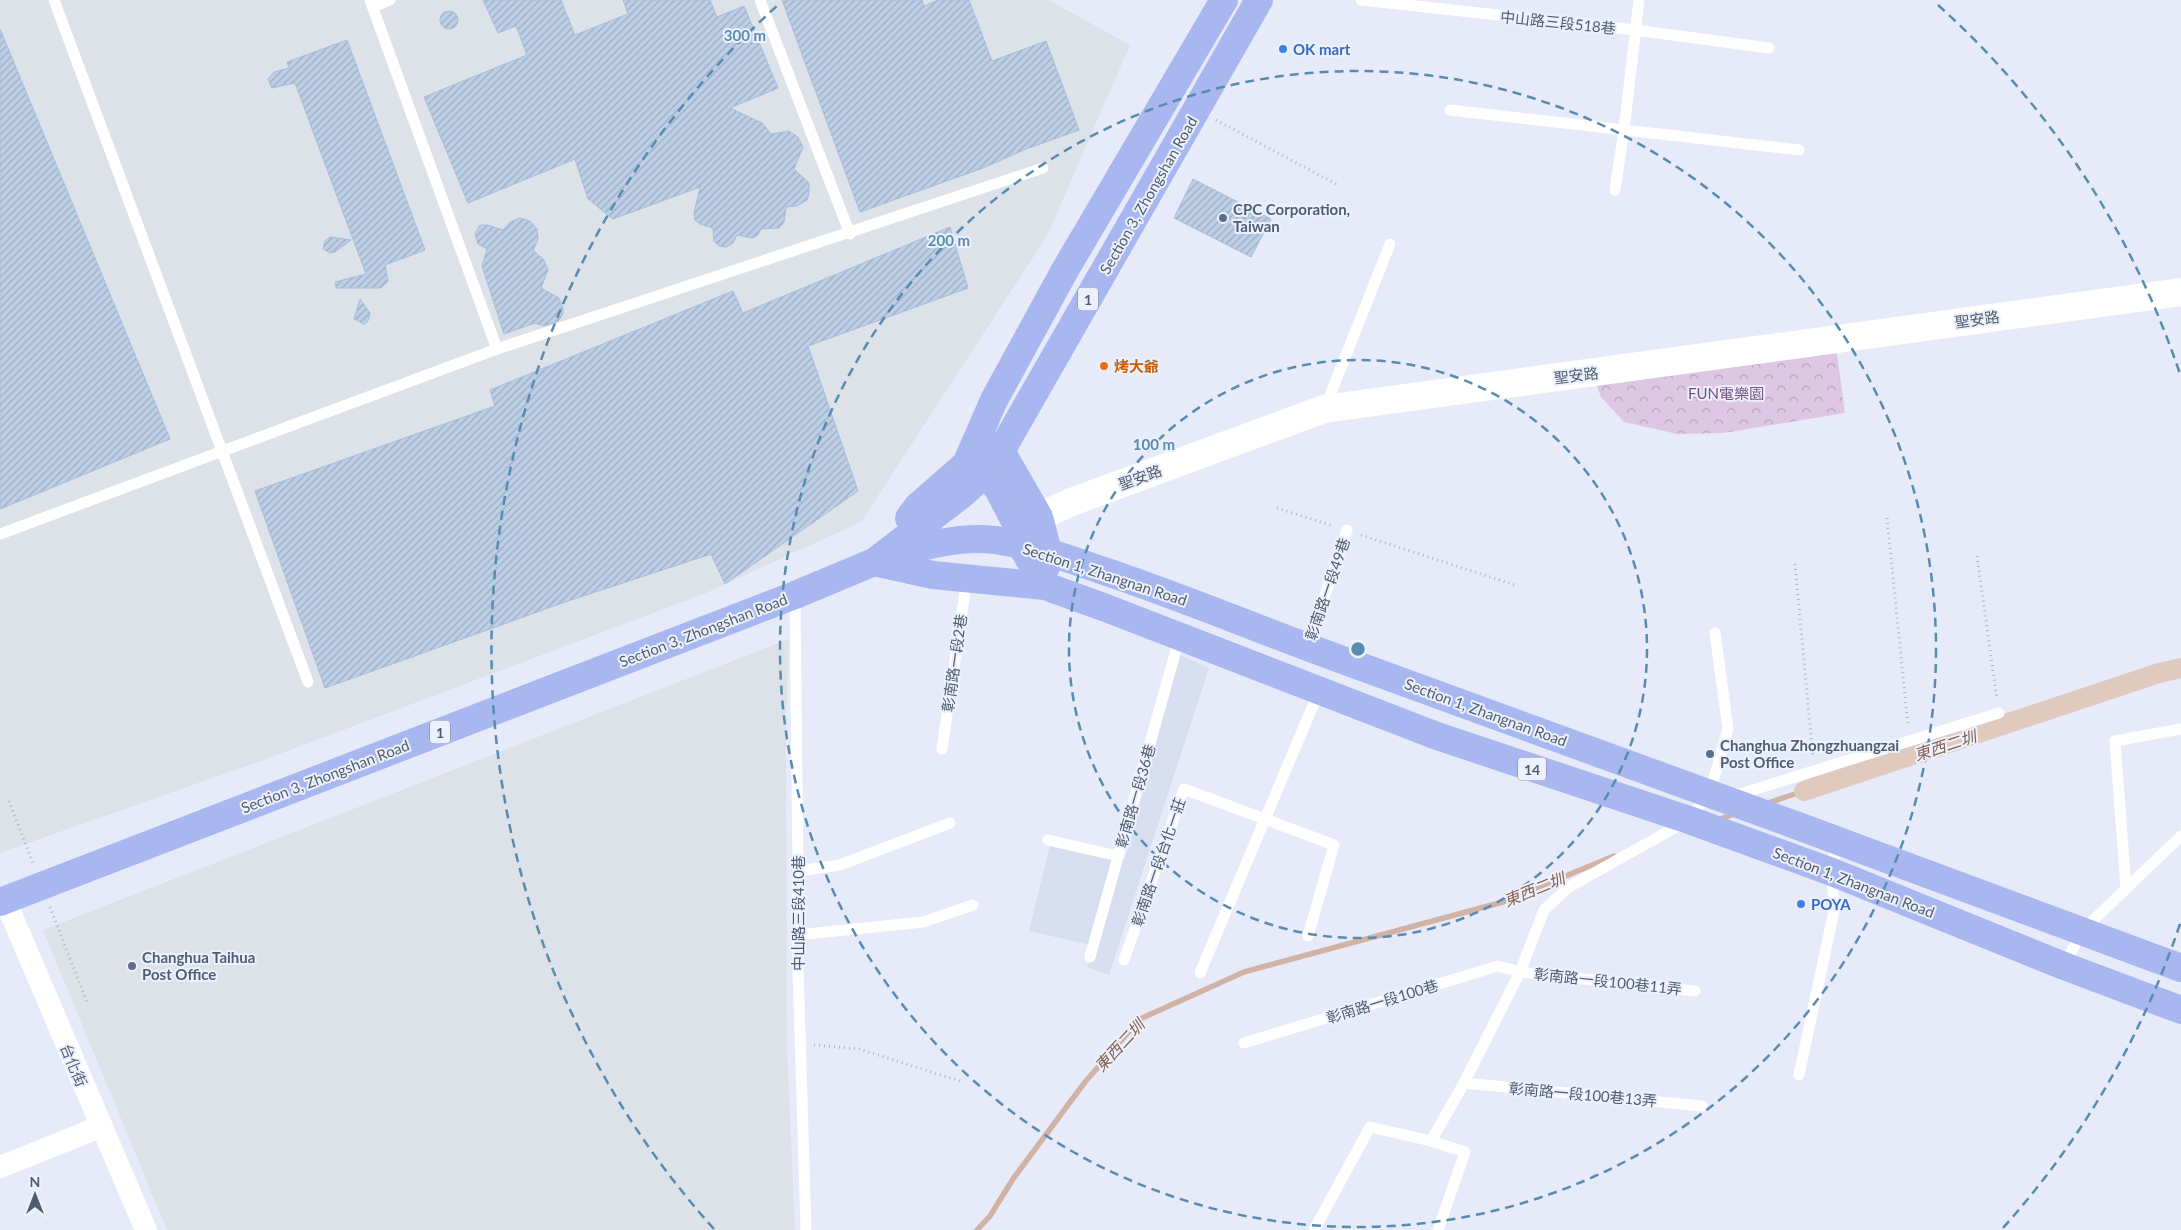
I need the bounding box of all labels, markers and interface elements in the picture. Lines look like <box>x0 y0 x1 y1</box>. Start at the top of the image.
street label: 中山路三段518巷 <box>1499 7 1617 37</box>
text: 300 m <box>724 26 766 44</box>
place label: OK mart <box>1293 40 1351 58</box>
marker: OK mart <box>1277 43 1289 55</box>
street label: Section 3, Zhongshan Road <box>1095 113 1201 277</box>
place label: CPC Corporation, Taiwan <box>1233 200 1350 235</box>
marker: CPC Corporation, Taiwan <box>1217 212 1229 224</box>
text: 200 m <box>928 231 970 249</box>
road number: 1 <box>1078 288 1098 310</box>
street label: 聖安路 <box>1953 307 2001 331</box>
place label: 烤大爺 <box>1114 357 1159 375</box>
marker: 烤大爺 <box>1098 360 1110 372</box>
street label: 聖安路 <box>1553 363 1599 387</box>
park label: FUN電樂園 <box>1688 384 1764 402</box>
text: 100 m <box>1133 435 1175 453</box>
street label: 聖安路 <box>1116 461 1164 493</box>
street label: 彰南路一段49巷 <box>1301 535 1353 643</box>
street label: Section 1, Zhangnan Road <box>1021 539 1189 609</box>
street label: Section 3, Zhongshan Road <box>616 590 790 670</box>
street label: 彰南路一段2巷 <box>938 613 970 713</box>
centre of rings <box>1349 640 1367 658</box>
street label: Section 1, Zhangnan Road <box>1402 674 1570 750</box>
road number: 1 <box>430 720 450 744</box>
water label: 東西二圳 <box>1912 725 1980 764</box>
street label: Section 3, Zhongshan Road <box>238 736 412 816</box>
place label: Changhua Zhongzhuangzai Post Office <box>1720 736 1899 771</box>
street label: 彰南路一段36巷 <box>1112 742 1158 850</box>
marker: Changhua Zhongzhuangzai Post Office <box>1704 748 1716 760</box>
road number: 14 <box>1518 758 1546 781</box>
street label: 彰南路一段台化一莊 <box>1128 795 1188 929</box>
street label: Section 1, Zhangnan Road <box>1771 843 1937 921</box>
street label: 中山路三段410巷 <box>789 855 807 971</box>
water label: 東西二圳 <box>1501 867 1569 910</box>
place label: POYA <box>1811 895 1851 913</box>
marker: POYA <box>1795 898 1807 910</box>
place label: Changhua Taihua Post Office <box>142 948 255 983</box>
marker: Changhua Taihua Post Office <box>126 960 138 972</box>
street label: 彰南路一段100巷11弄 <box>1533 964 1683 998</box>
street label: 彰南路一段100巷 <box>1324 975 1440 1027</box>
water label: 東西二圳 <box>1090 1014 1149 1075</box>
street label: 台化街 <box>57 1041 91 1089</box>
street label: 彰南路一段100巷13弄 <box>1508 1079 1658 1109</box>
north arrow <box>10 1170 60 1220</box>
text: N <box>30 1173 40 1190</box>

